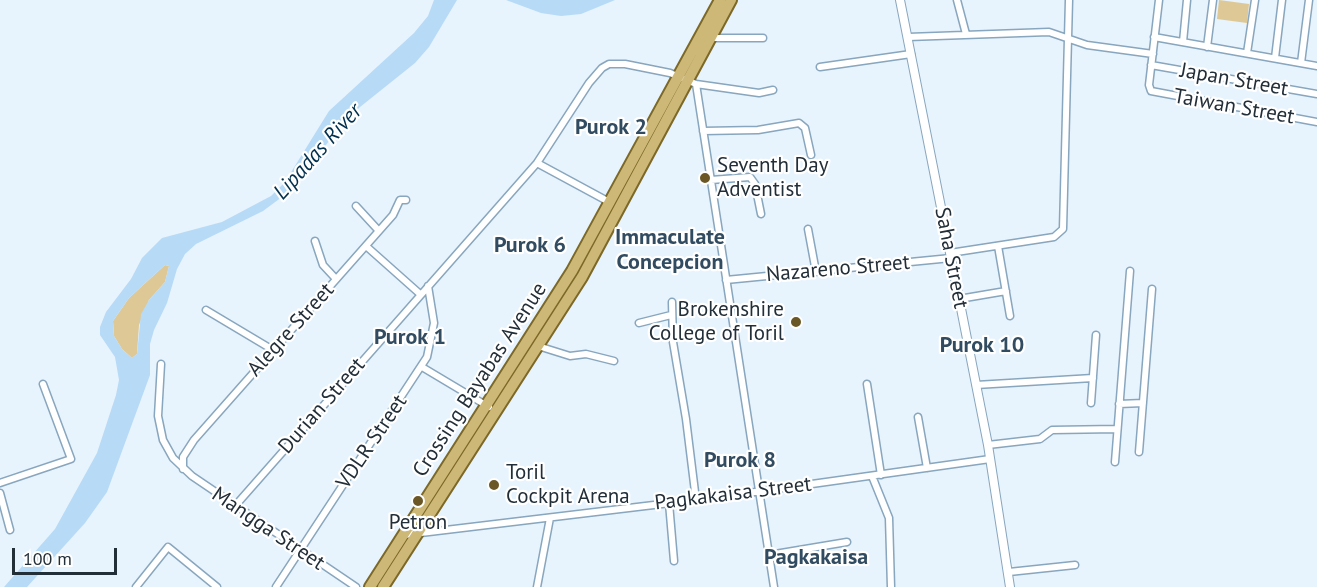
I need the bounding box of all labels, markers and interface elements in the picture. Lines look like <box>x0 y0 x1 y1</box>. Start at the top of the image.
street label: Japan Street <box>1178 58 1290 102</box>
street label: Taiwan Street <box>1172 84 1296 130</box>
water label: Lipadas River <box>268 99 368 205</box>
district label: Purok 2 <box>575 115 647 141</box>
place label: Seventh Day Adventist <box>717 153 829 203</box>
marker: Seventh Day Adventist <box>698 171 712 185</box>
street label: Saha Street <box>929 205 973 311</box>
district label: Immaculate Concepcion <box>615 225 725 276</box>
district label: Purok 6 <box>494 233 566 259</box>
street label: Nazareno Street <box>765 250 911 288</box>
street label: Alegre Street <box>242 278 340 382</box>
street label: Crossing Bayabas Avenue <box>408 278 552 482</box>
place label: Brokenshire College of Toril <box>649 297 784 347</box>
marker: Brokenshire College of Toril <box>789 315 803 329</box>
district label: Purok 1 <box>374 325 446 351</box>
district label: Purok 10 <box>940 333 1024 359</box>
street label: Durian Street <box>273 353 371 459</box>
street label: VDLR Street <box>331 390 413 494</box>
district label: Purok 8 <box>704 448 776 474</box>
place label: Toril Cockpit Arena <box>506 460 630 510</box>
street label: Pagkakaisa Street <box>653 472 813 516</box>
marker: Toril Cockpit Arena <box>487 478 501 492</box>
street label: Mangga Street <box>207 482 329 576</box>
marker: Petron <box>411 494 425 508</box>
place label: Petron <box>389 510 447 536</box>
scale bar <box>15 536 120 574</box>
district label: Pagkakaisa <box>764 545 868 571</box>
text: 100 m <box>23 547 72 570</box>

